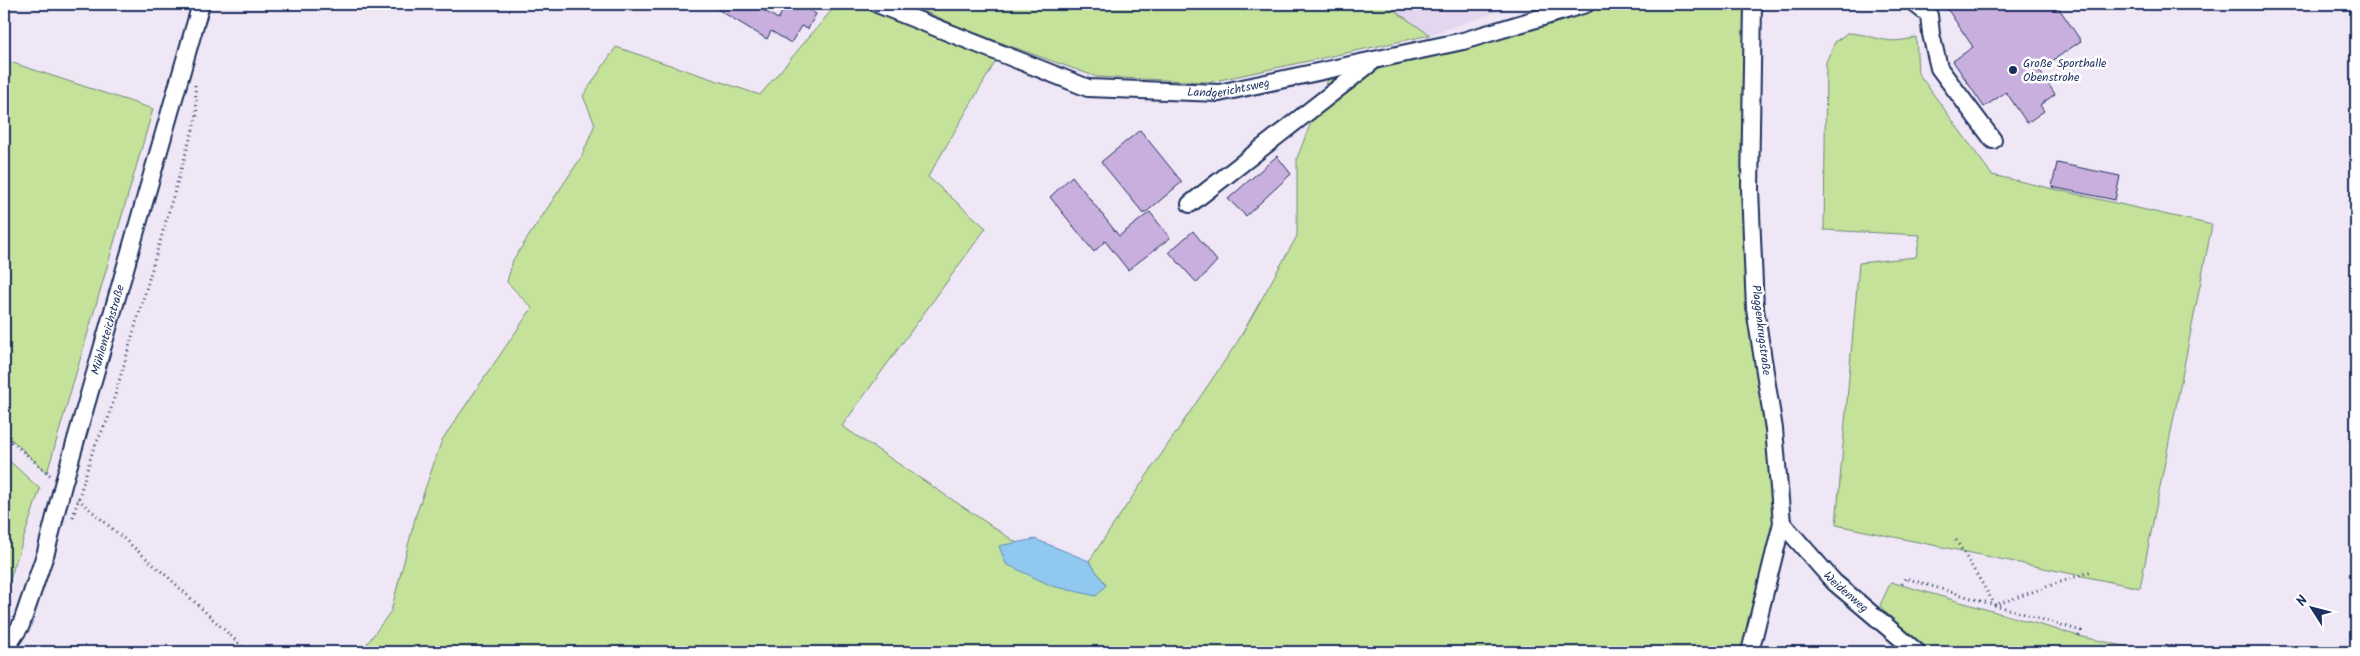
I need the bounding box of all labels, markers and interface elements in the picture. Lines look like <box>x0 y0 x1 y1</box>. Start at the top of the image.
place label: Große Sporthalle Obenstrohe <box>2023 54 2107 87</box>
marker: Große Sporthalle Obenstrohe <box>2007 64 2019 76</box>
street label: Landgerichtsweg <box>1187 73 1272 103</box>
street label: Mühlenteichstraße <box>86 282 130 377</box>
street label: Plaggenkrugstraße <box>1746 284 1776 377</box>
street label: Weidenweg <box>1819 567 1873 617</box>
north arrow <box>2288 584 2338 634</box>
text: N <box>2291 591 2314 611</box>

